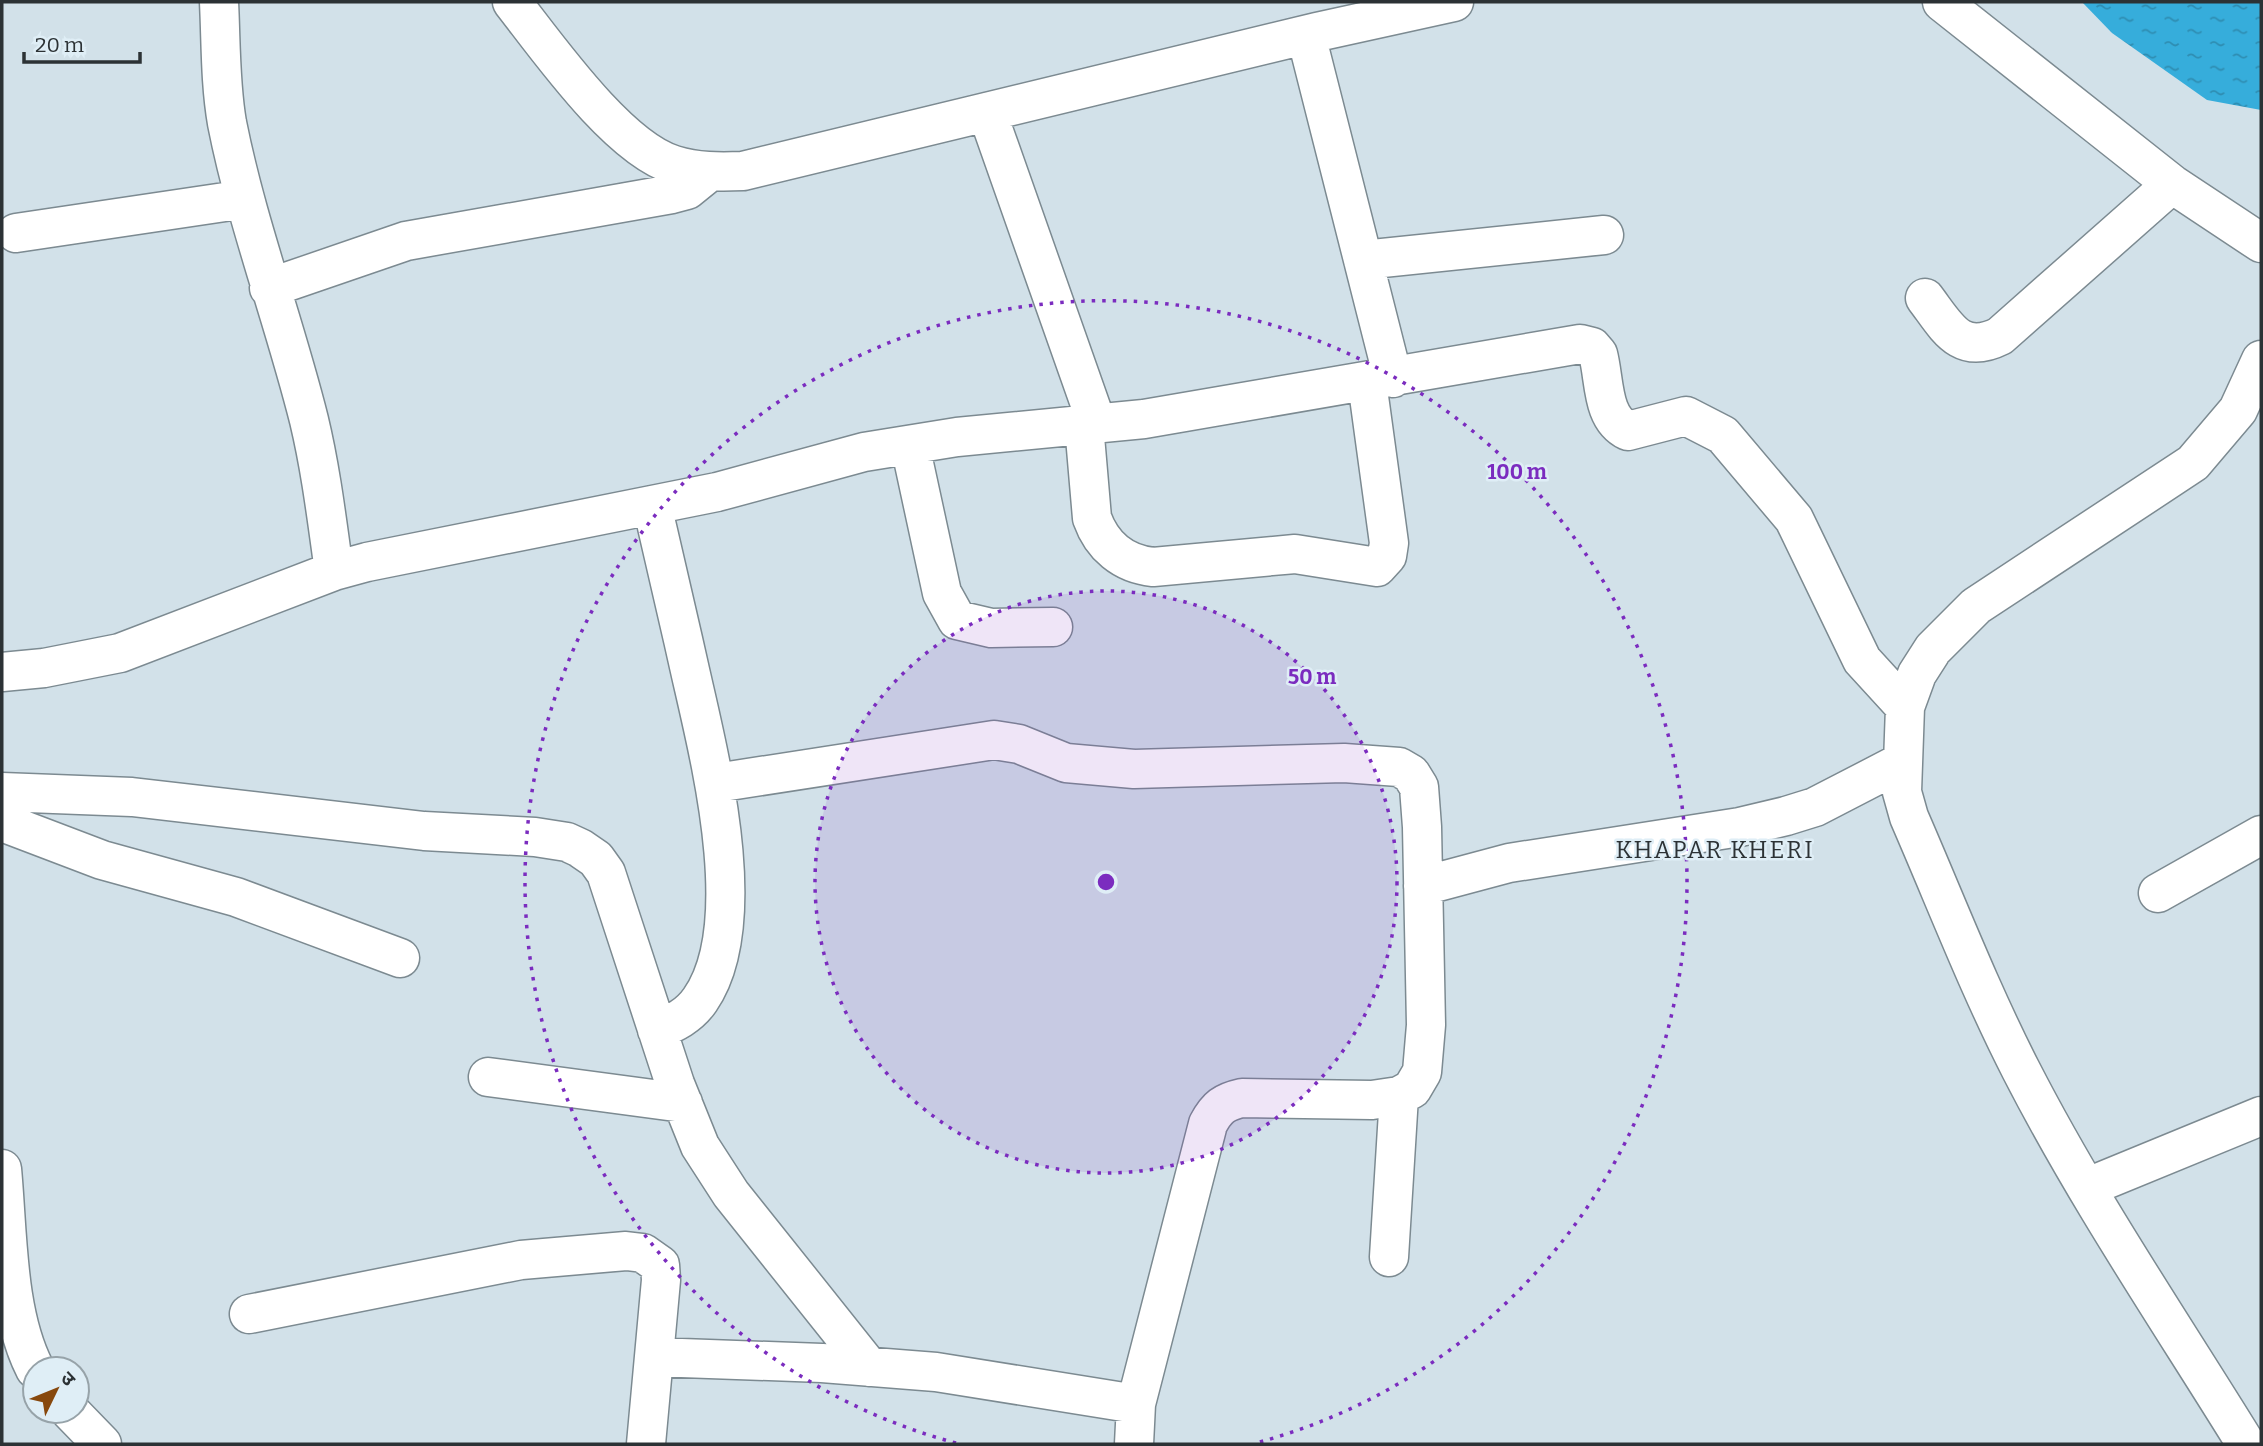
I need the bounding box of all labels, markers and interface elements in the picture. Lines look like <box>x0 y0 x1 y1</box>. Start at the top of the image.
scale bar <box>24 21 140 65</box>
text: 20 m <box>35 32 84 58</box>
text: 100 m <box>1487 459 1547 485</box>
text: 50 m <box>1288 664 1336 690</box>
district label: KHAPAR KHERI <box>1615 836 1815 864</box>
centre of rings <box>1094 870 1118 894</box>
north arrow <box>21 1355 91 1425</box>
text: उ <box>56 1367 81 1391</box>

